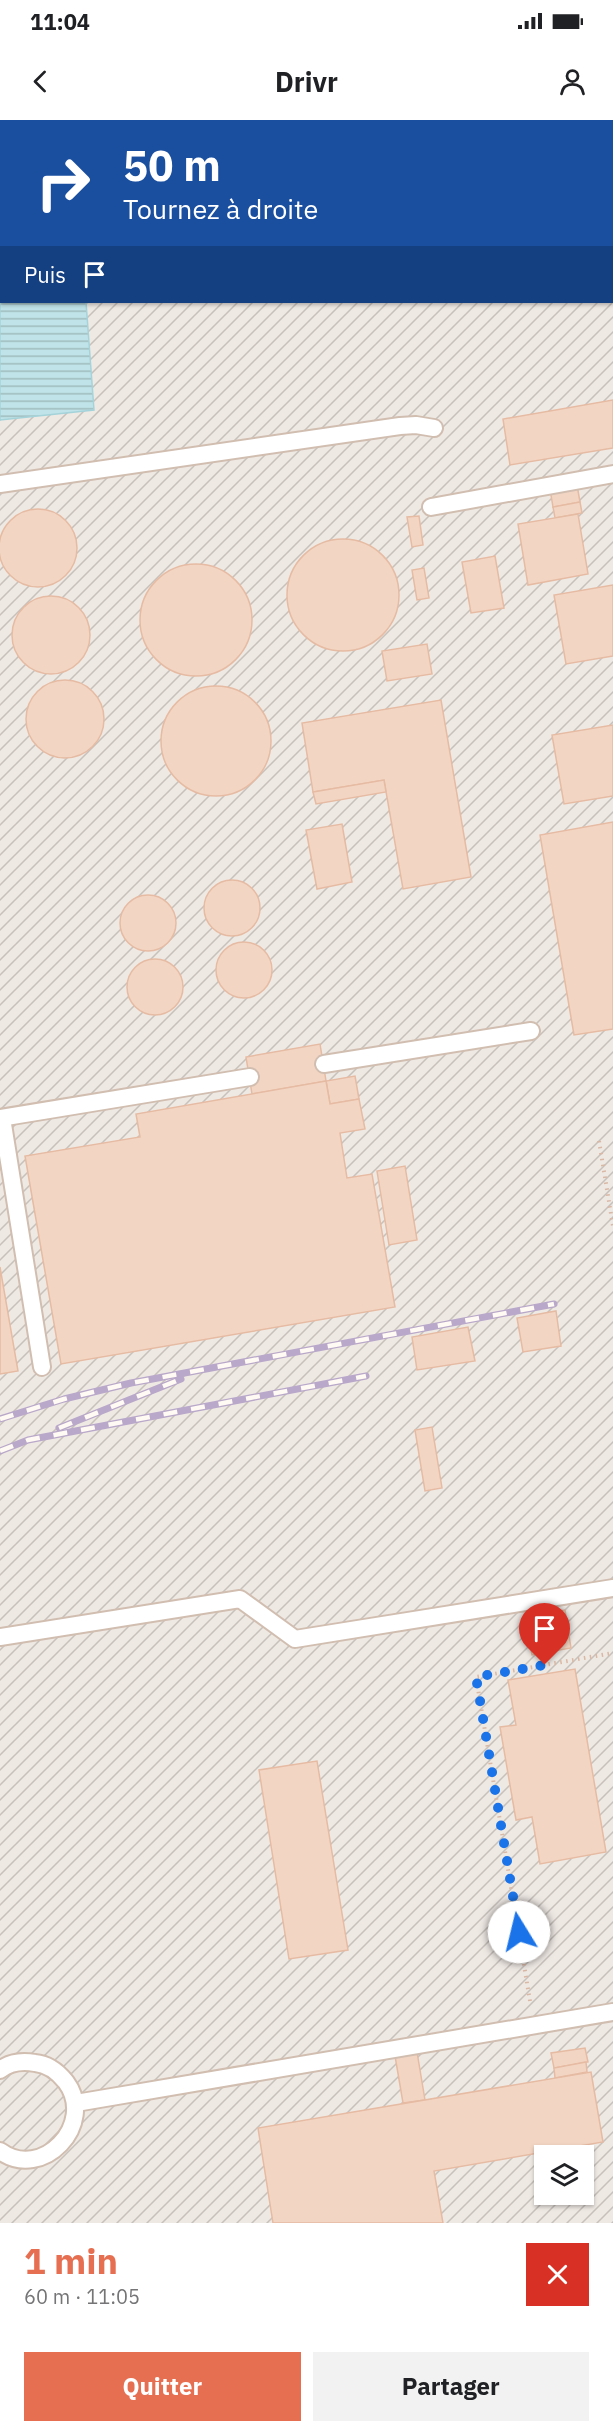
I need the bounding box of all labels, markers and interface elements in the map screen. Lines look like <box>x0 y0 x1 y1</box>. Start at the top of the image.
text: 11:04 <box>30 7 90 36</box>
text: Drivr <box>275 64 338 99</box>
icon: back <box>24 65 57 98</box>
icon: person <box>556 65 589 98</box>
text: 50 m <box>123 138 221 193</box>
icon: right <box>24 144 102 222</box>
text: Tournez à droite <box>123 191 318 226</box>
icon: arrive <box>78 258 111 291</box>
text: Puis <box>24 260 66 289</box>
pin <box>519 1603 570 1665</box>
icon: arrive <box>528 1612 561 1645</box>
position arrow <box>487 1900 551 1964</box>
map controls <box>534 2145 594 2205</box>
button: layers <box>534 2145 594 2205</box>
text: 1 min <box>24 2237 118 2284</box>
button: close <box>526 2243 589 2306</box>
text: 60 m · 11:05 <box>24 2283 140 2310</box>
button: Quitter <box>24 2352 301 2421</box>
button: Partager <box>313 2352 589 2421</box>

